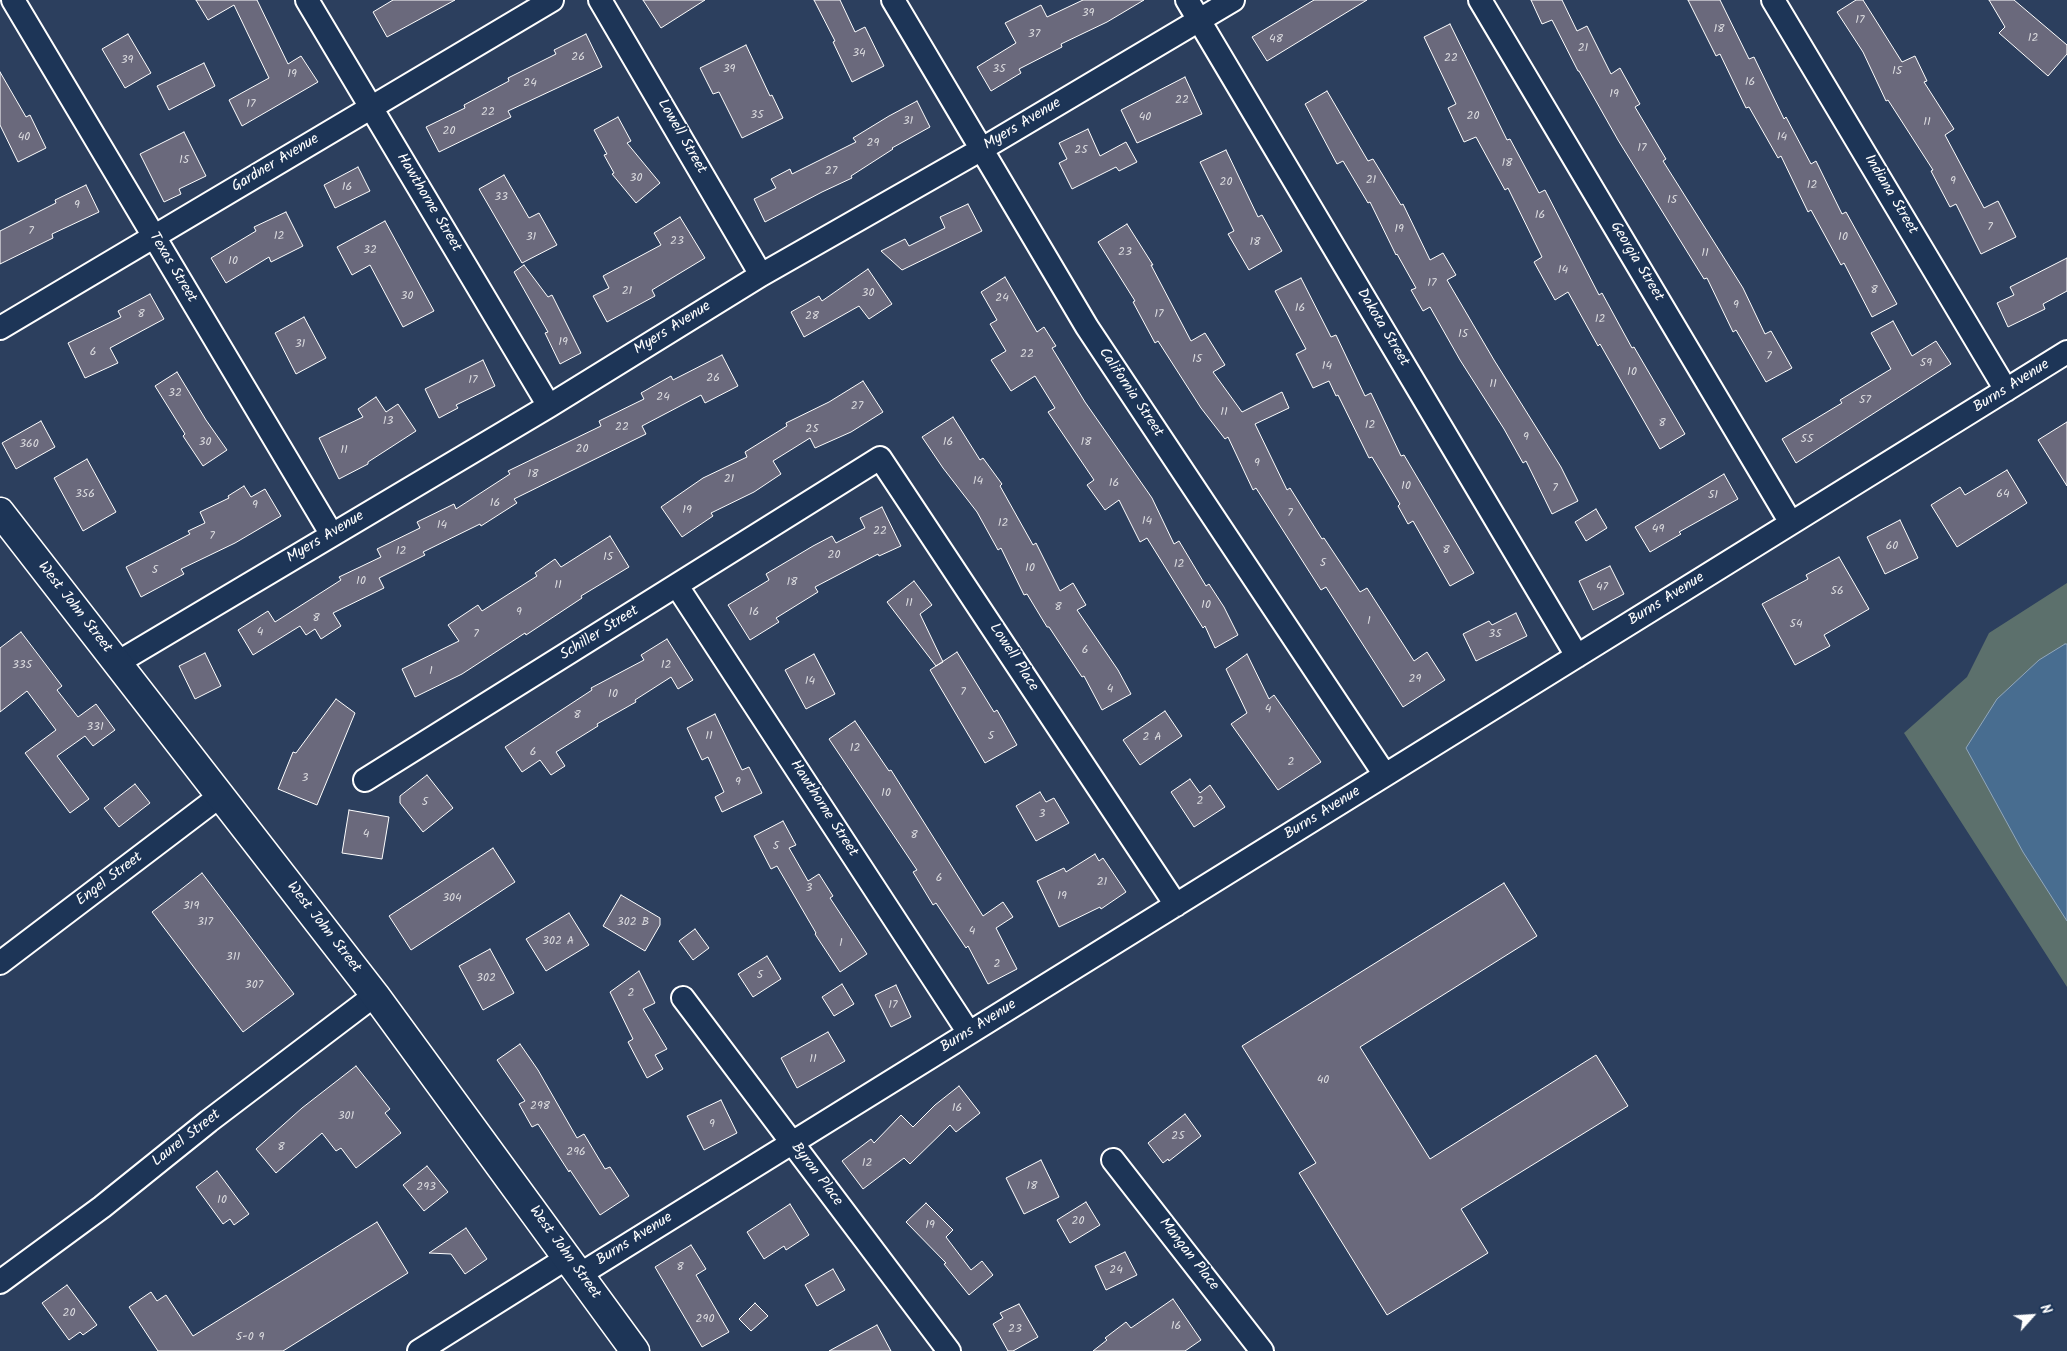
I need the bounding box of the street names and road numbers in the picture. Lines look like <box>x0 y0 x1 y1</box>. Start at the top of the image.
street label: Myers Avenue <box>981 95 1065 155</box>
street label: Lowell Street <box>652 96 710 178</box>
street label: Gardner Avenue <box>229 131 323 197</box>
street label: Hawthorne Street <box>392 151 464 255</box>
street label: Indiana Street <box>1859 152 1921 238</box>
street label: Georgia Street <box>1605 219 1667 305</box>
street label: Texas Street <box>144 230 200 306</box>
street label: Dakota Street <box>1352 286 1412 370</box>
street label: Myers Avenue <box>631 298 715 360</box>
street label: California Street <box>1094 345 1166 441</box>
street label: Burns Avenue <box>1971 357 2053 417</box>
street label: Myers Avenue <box>284 508 368 568</box>
street label: West John Street <box>33 559 115 657</box>
street label: Burns Avenue <box>1626 570 1708 630</box>
street label: Schiller Street <box>557 603 643 665</box>
street label: Lowell Place <box>984 621 1042 695</box>
street label: Hawthorne Street <box>785 757 861 861</box>
street label: Burns Avenue <box>1282 784 1364 844</box>
street label: Engel Street <box>73 849 147 911</box>
street label: West John Street <box>282 879 364 977</box>
street label: Burns Avenue <box>938 997 1020 1057</box>
street label: Laurel Street <box>149 1107 225 1171</box>
street label: Byron Place <box>786 1140 846 1210</box>
street label: West John Street <box>524 1203 604 1303</box>
street label: Burns Avenue <box>594 1210 676 1270</box>
street label: Mangan Place <box>1154 1215 1222 1295</box>

